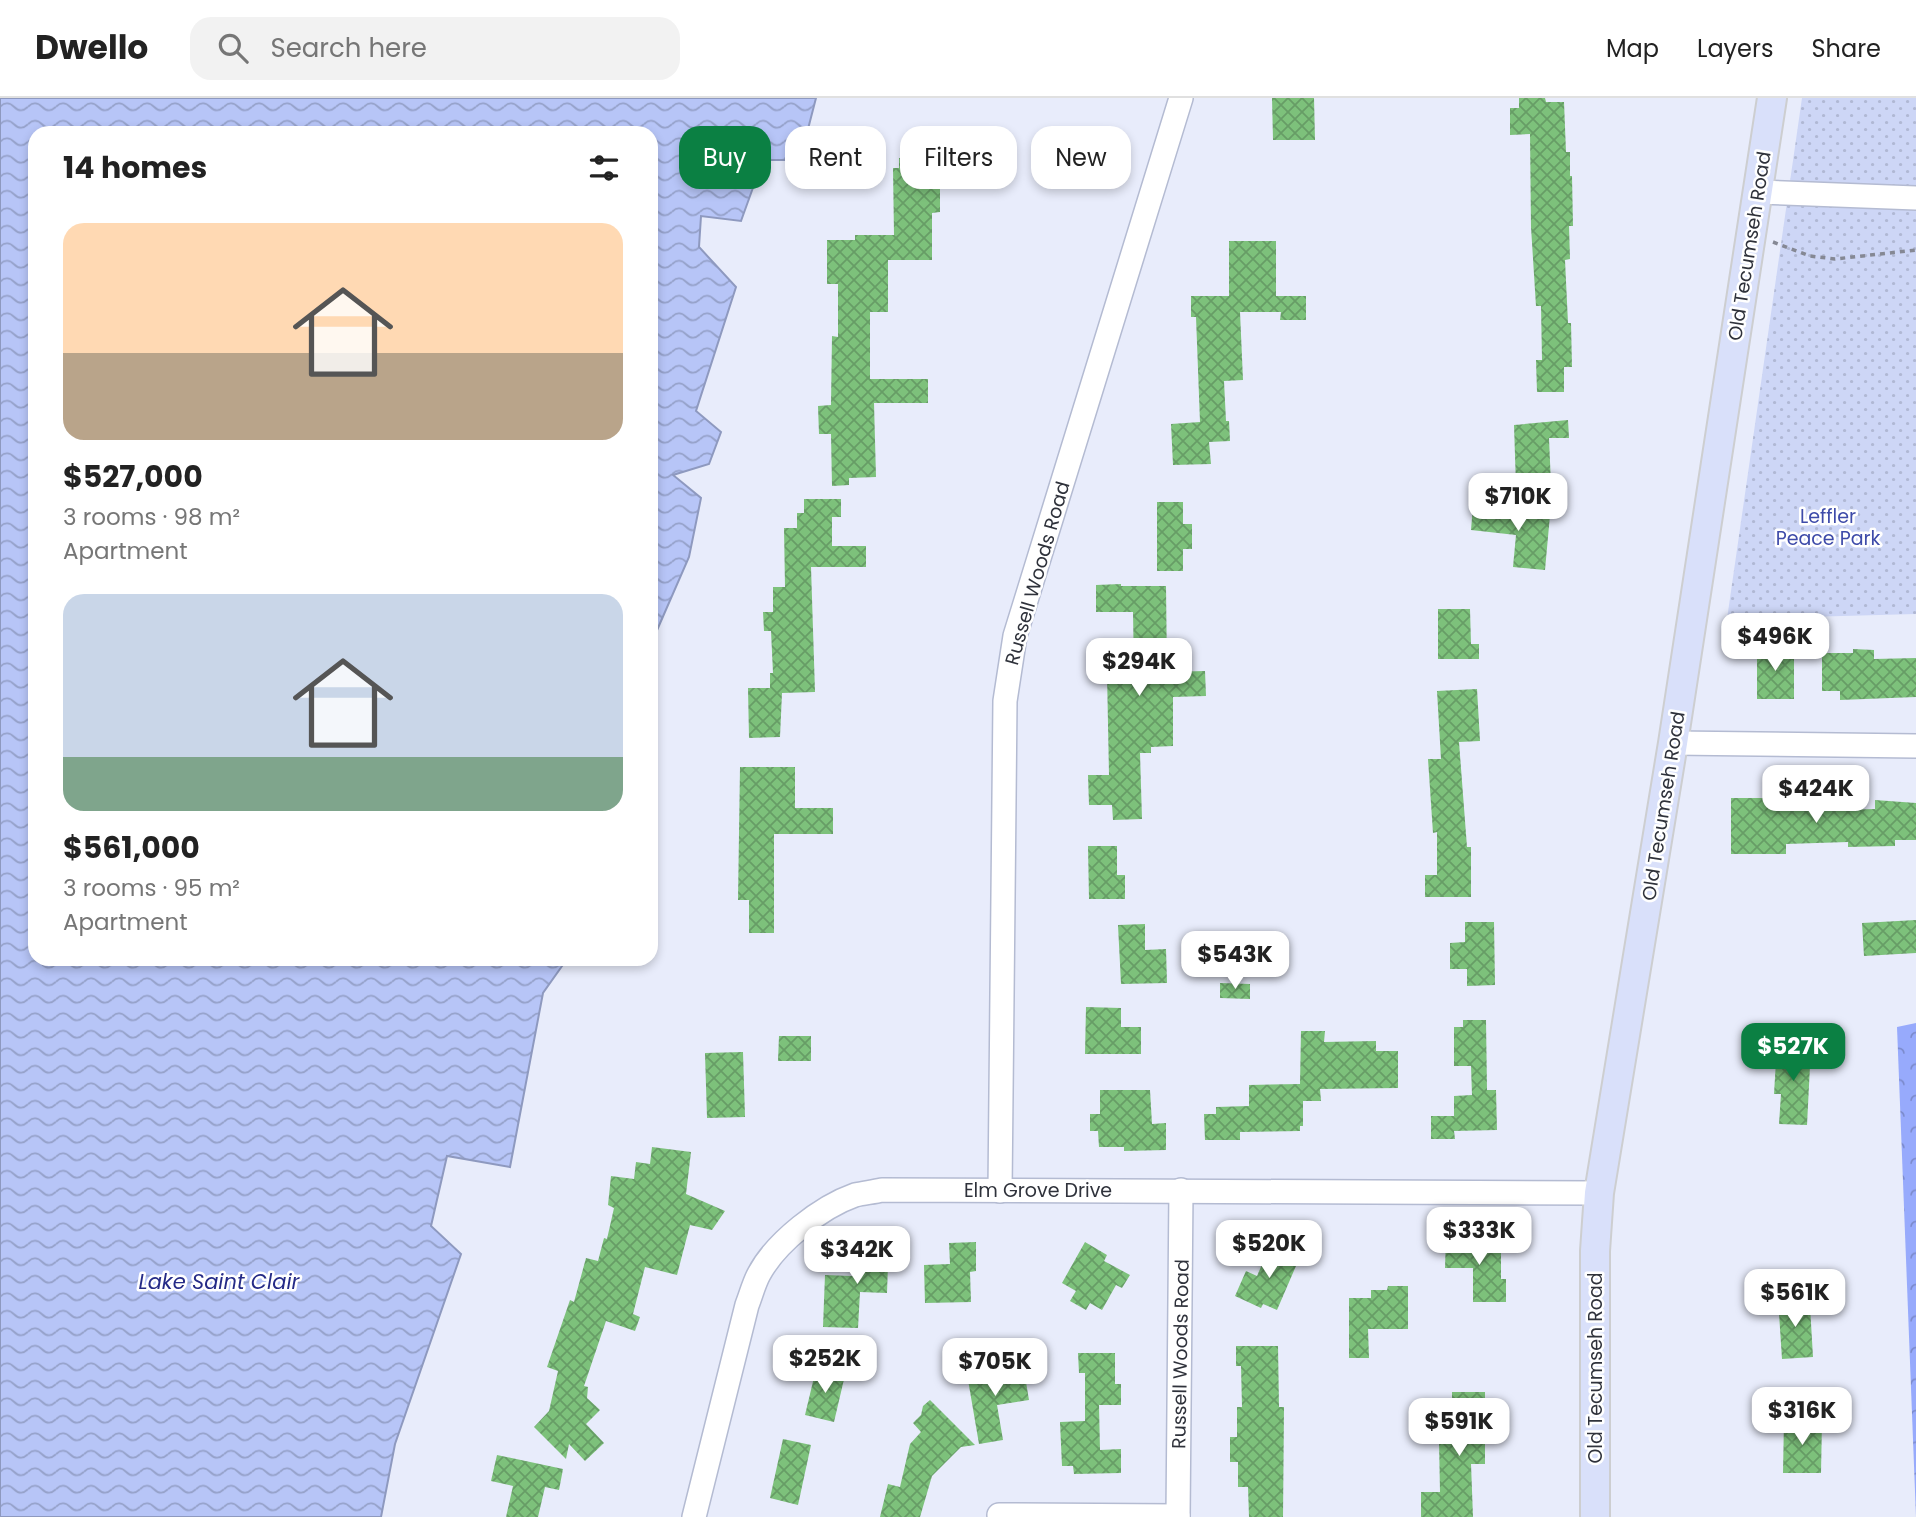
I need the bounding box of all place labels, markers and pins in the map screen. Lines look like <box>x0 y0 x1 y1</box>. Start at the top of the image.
pin: $710K <box>1469 474 1567 533</box>
pin: $496K <box>1726 614 1824 673</box>
pin: $294K <box>1090 638 1188 698</box>
pin: $424K <box>1767 766 1865 825</box>
pin: $543K <box>1186 932 1284 991</box>
pin: $527K <box>1744 1024 1842 1083</box>
pin: $333K <box>1430 1208 1528 1267</box>
pin: $520K <box>1220 1220 1318 1280</box>
pin: $342K <box>808 1226 906 1286</box>
pin: $561K <box>1746 1270 1844 1329</box>
pin: $252K <box>776 1336 874 1395</box>
pin: $705K <box>946 1338 1044 1398</box>
pin: $316K <box>1753 1388 1851 1447</box>
pin: $591K <box>1410 1398 1508 1458</box>

